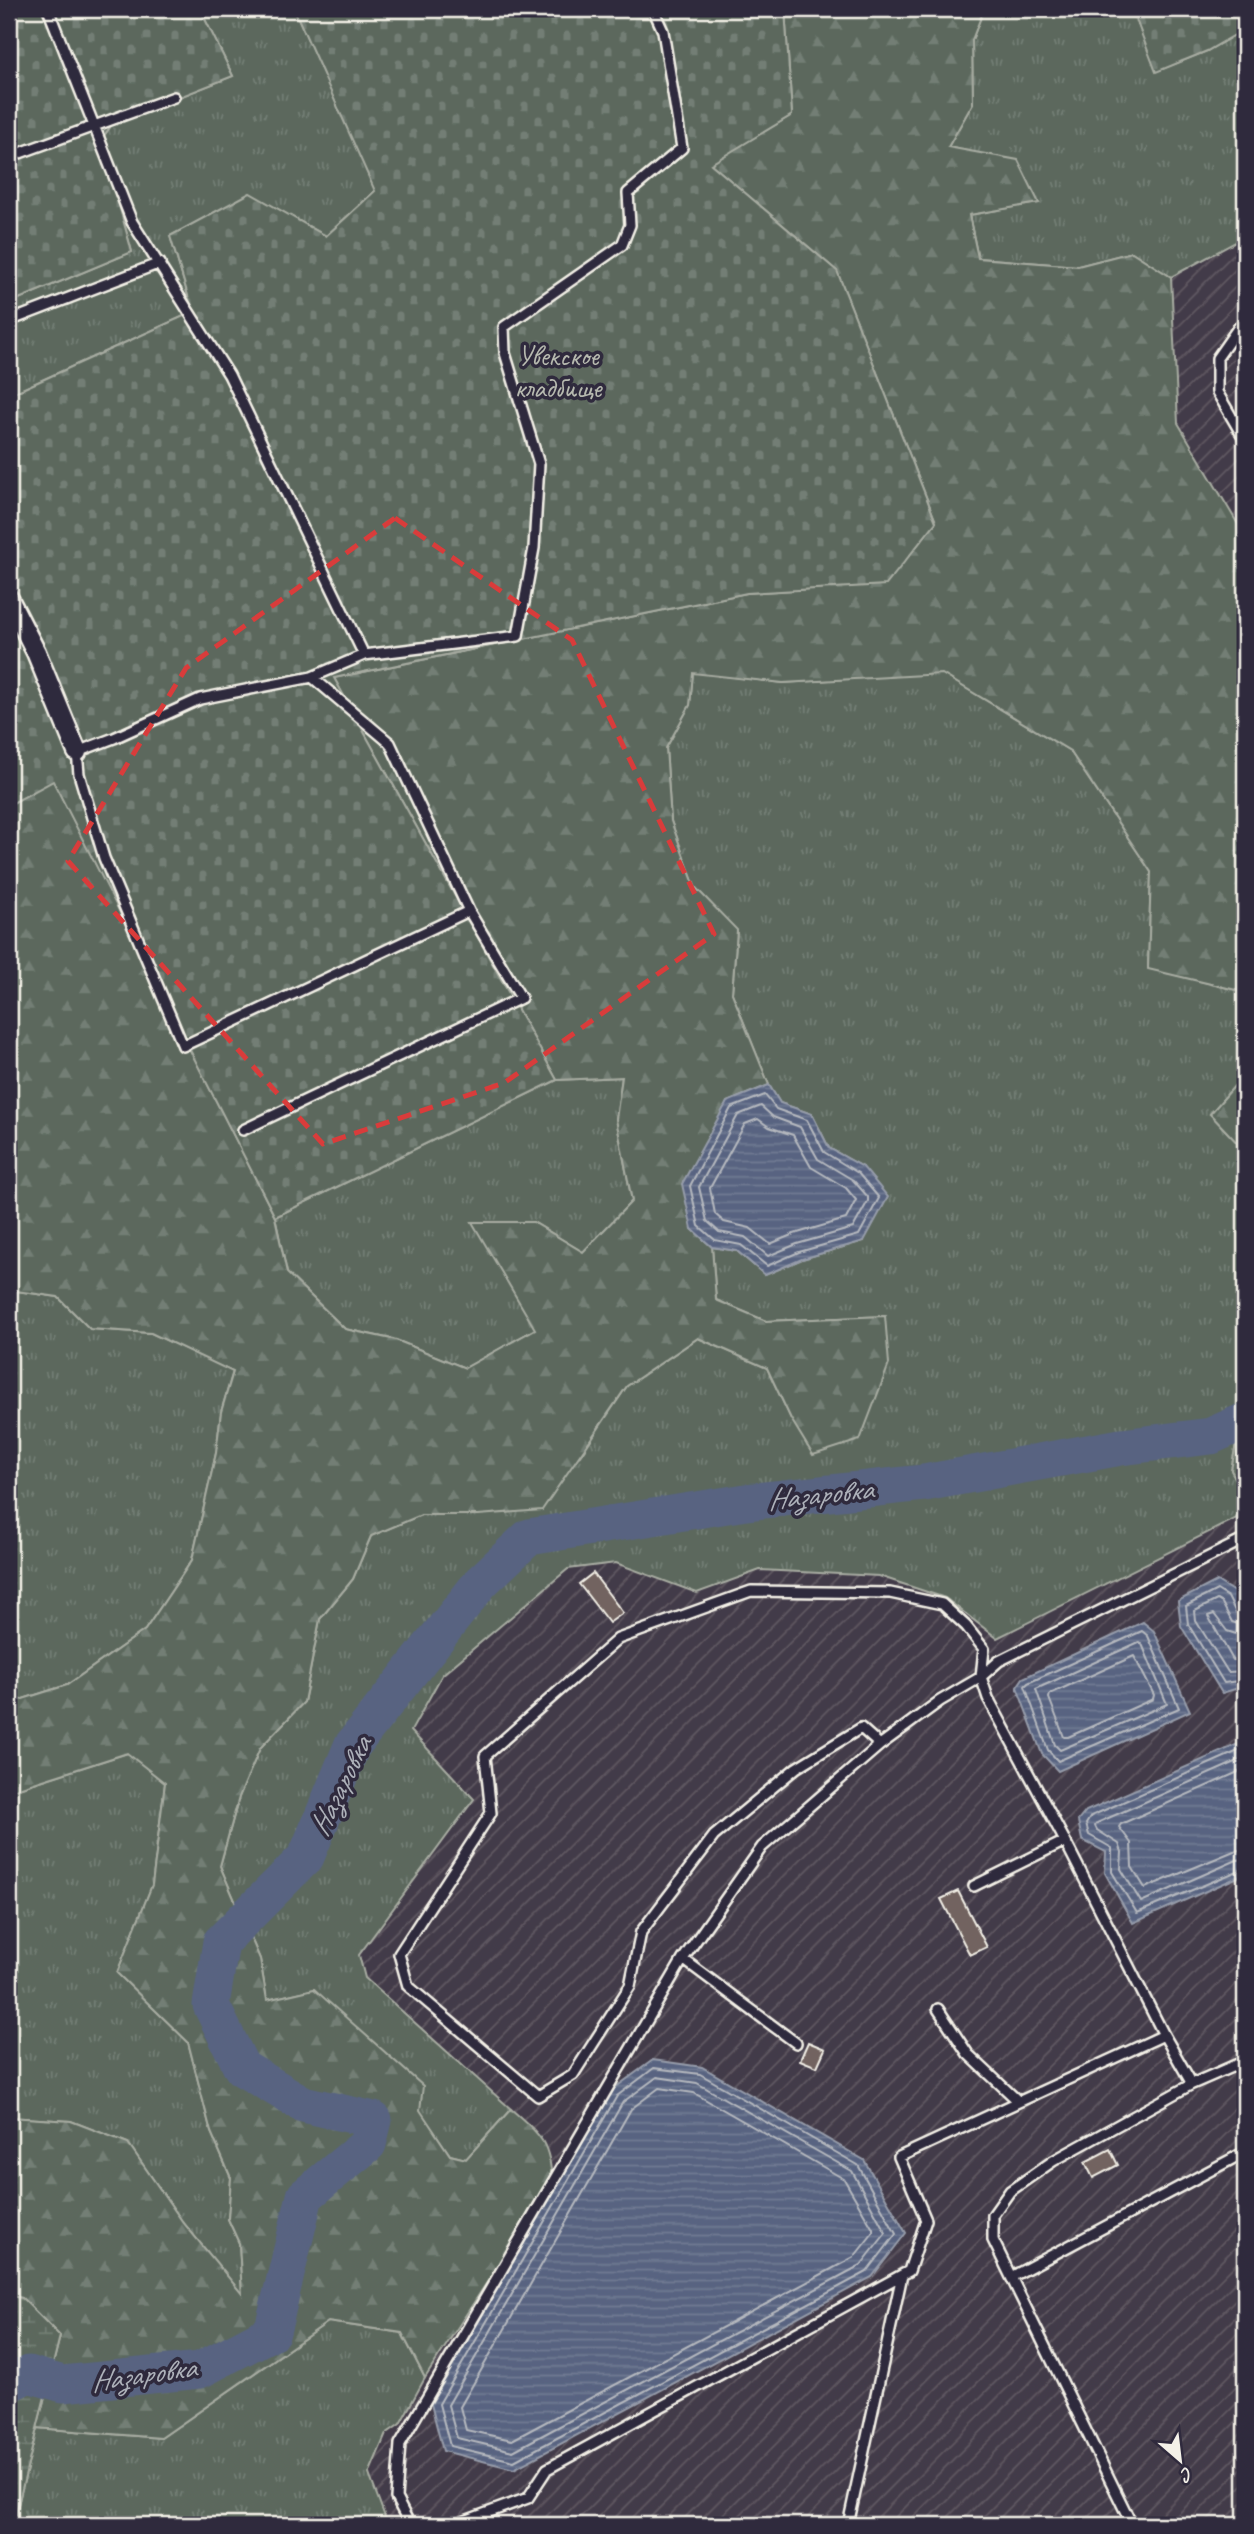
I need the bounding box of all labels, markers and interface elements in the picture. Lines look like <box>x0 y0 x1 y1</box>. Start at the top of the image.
park label: Увекское кладбище <box>515 338 603 405</box>
water label: Назаровка <box>766 1469 877 1518</box>
water label: Назаровка <box>300 1728 381 1842</box>
water label: Назаровка <box>88 2347 201 2400</box>
north arrow <box>1146 2426 1216 2496</box>
text: С <box>1175 2461 1197 2488</box>

